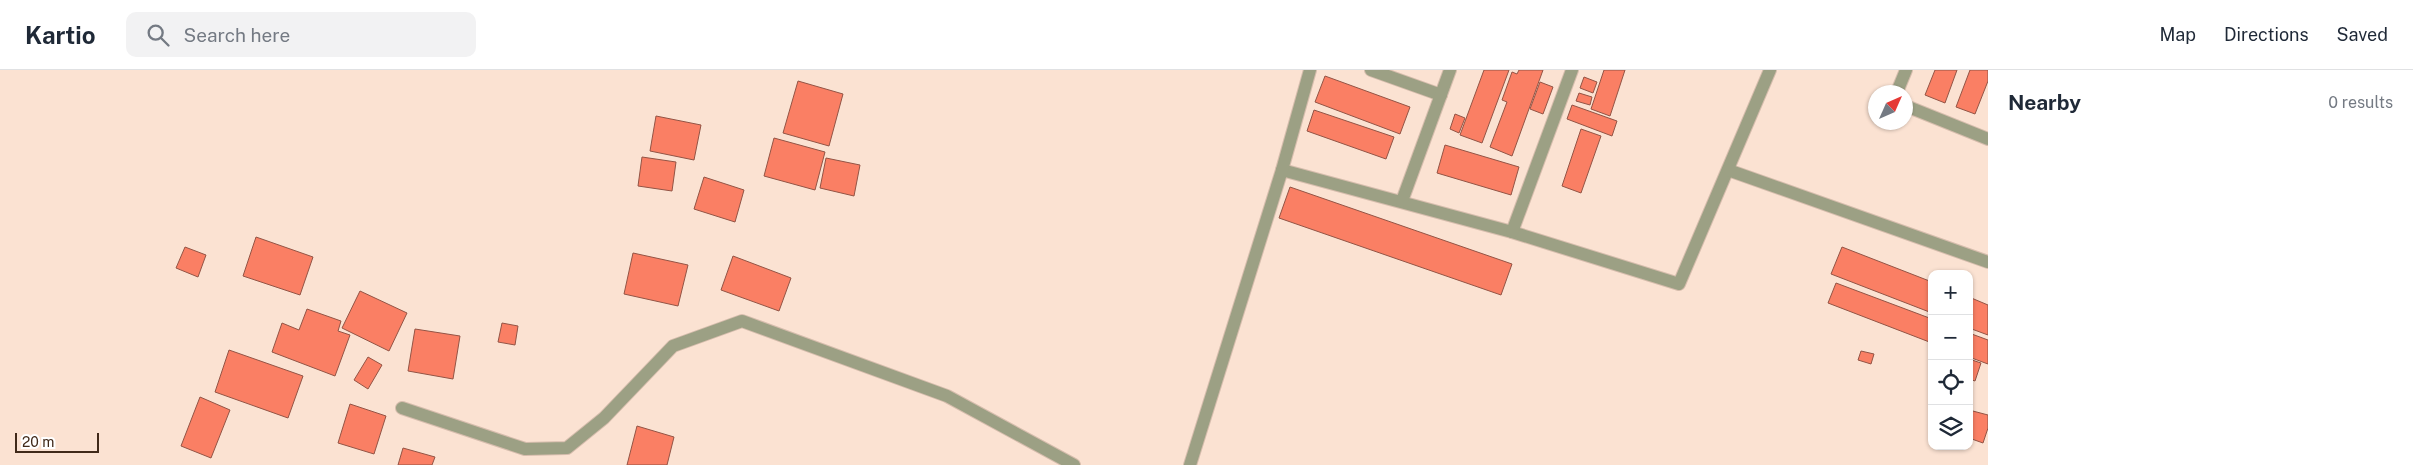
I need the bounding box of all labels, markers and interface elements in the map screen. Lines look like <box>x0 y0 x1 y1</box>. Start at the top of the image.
search box <box>126 12 476 57</box>
text: Kartio <box>25 21 96 49</box>
icon: search <box>144 21 172 49</box>
text: Search here <box>184 24 290 46</box>
text: Map <box>2159 24 2196 45</box>
text: Directions <box>2224 24 2309 45</box>
text: Saved <box>2337 24 2388 45</box>
north arrow <box>1868 85 1913 130</box>
text: Nearby <box>2008 90 2081 115</box>
text: 0 results <box>2328 93 2393 112</box>
map controls <box>1928 270 1973 450</box>
button: + <box>1928 270 1973 315</box>
button: − <box>1928 315 1973 360</box>
button: locate <box>1928 360 1973 405</box>
button: layers <box>1928 405 1973 450</box>
scale bar <box>15 430 99 453</box>
text: 20 m <box>22 434 54 450</box>

